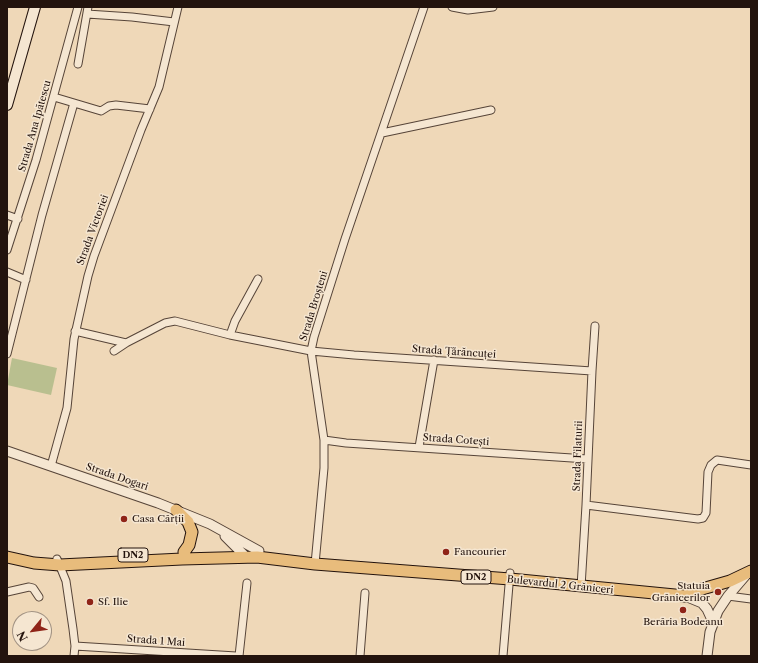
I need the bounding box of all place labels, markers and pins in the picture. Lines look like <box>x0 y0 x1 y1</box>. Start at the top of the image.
place label: Casa Cărții <box>132 513 184 525</box>
marker: Casa Cărții <box>119 514 129 524</box>
place label: Fancourier <box>454 546 506 558</box>
marker: Fancourier <box>441 547 451 557</box>
place label: Statuia Grănicerilor <box>652 580 710 604</box>
marker: Statuia Grănicerilor <box>713 587 723 597</box>
place label: Sf. Ilie <box>98 596 128 608</box>
marker: Sf. Ilie <box>85 597 95 607</box>
marker: Berăria Bodeanu <box>678 605 688 615</box>
place label: Berăria Bodeanu <box>643 616 723 628</box>

